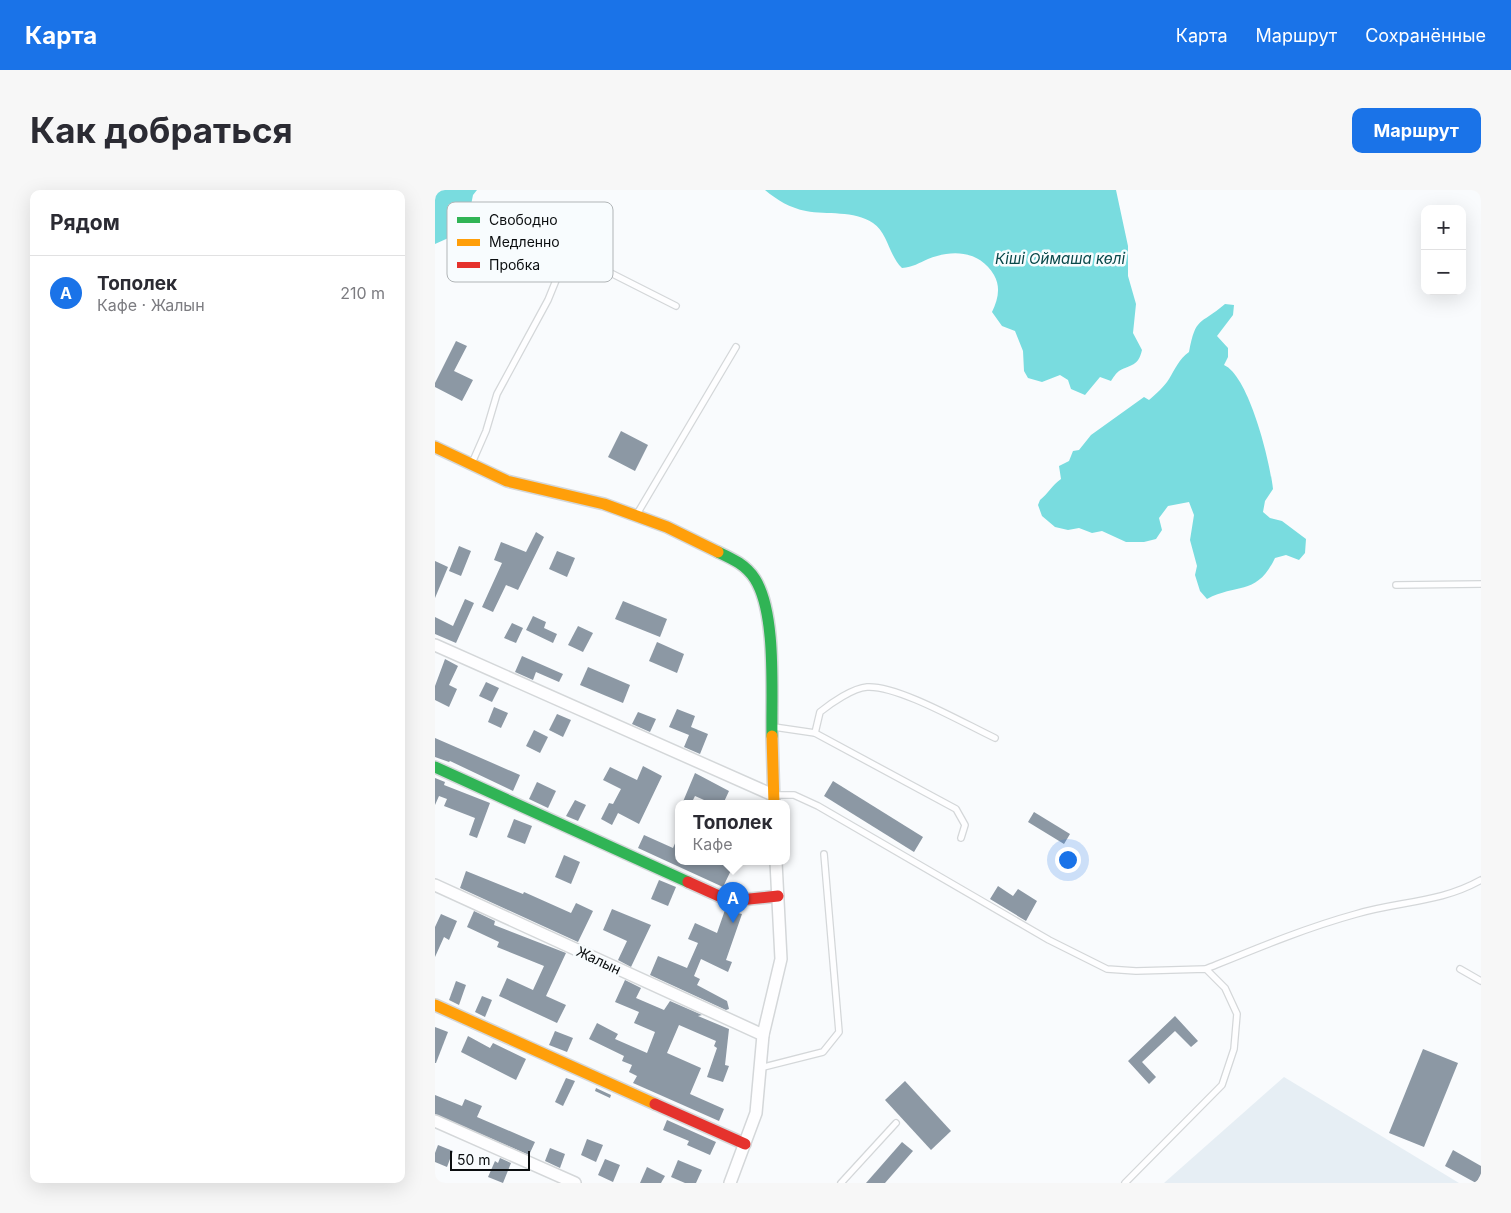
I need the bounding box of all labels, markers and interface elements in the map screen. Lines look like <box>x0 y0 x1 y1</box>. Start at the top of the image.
text: Карта <box>25 21 97 50</box>
text: Карта <box>1176 25 1228 46</box>
text: Маршрут <box>1256 25 1337 46</box>
text: Сохранённые <box>1365 25 1486 46</box>
button: Маршрут <box>1352 108 1481 153</box>
text: Как добраться <box>30 109 293 151</box>
legend <box>447 202 613 282</box>
map controls <box>1421 205 1466 295</box>
button: + <box>1421 205 1466 250</box>
text: Рядом <box>50 210 120 235</box>
text: Свободно <box>489 211 558 228</box>
text: Медленно <box>489 233 560 250</box>
water label: Кіші Оймаша көлi <box>995 249 1125 268</box>
button: − <box>1421 250 1466 295</box>
text: Пробка <box>489 256 540 273</box>
text: Тополек <box>97 272 177 295</box>
text: A <box>60 283 72 303</box>
text: 210 m <box>340 283 385 303</box>
text: Кафе · Жалын <box>97 295 205 315</box>
popup <box>675 800 790 865</box>
text: Тополек <box>692 811 773 834</box>
text: Кафе <box>692 834 733 854</box>
your location <box>1055 847 1081 873</box>
pin: A <box>717 882 749 923</box>
street label: Жалын <box>574 942 624 978</box>
scale bar <box>450 1148 530 1171</box>
text: 50 m <box>457 1151 491 1168</box>

